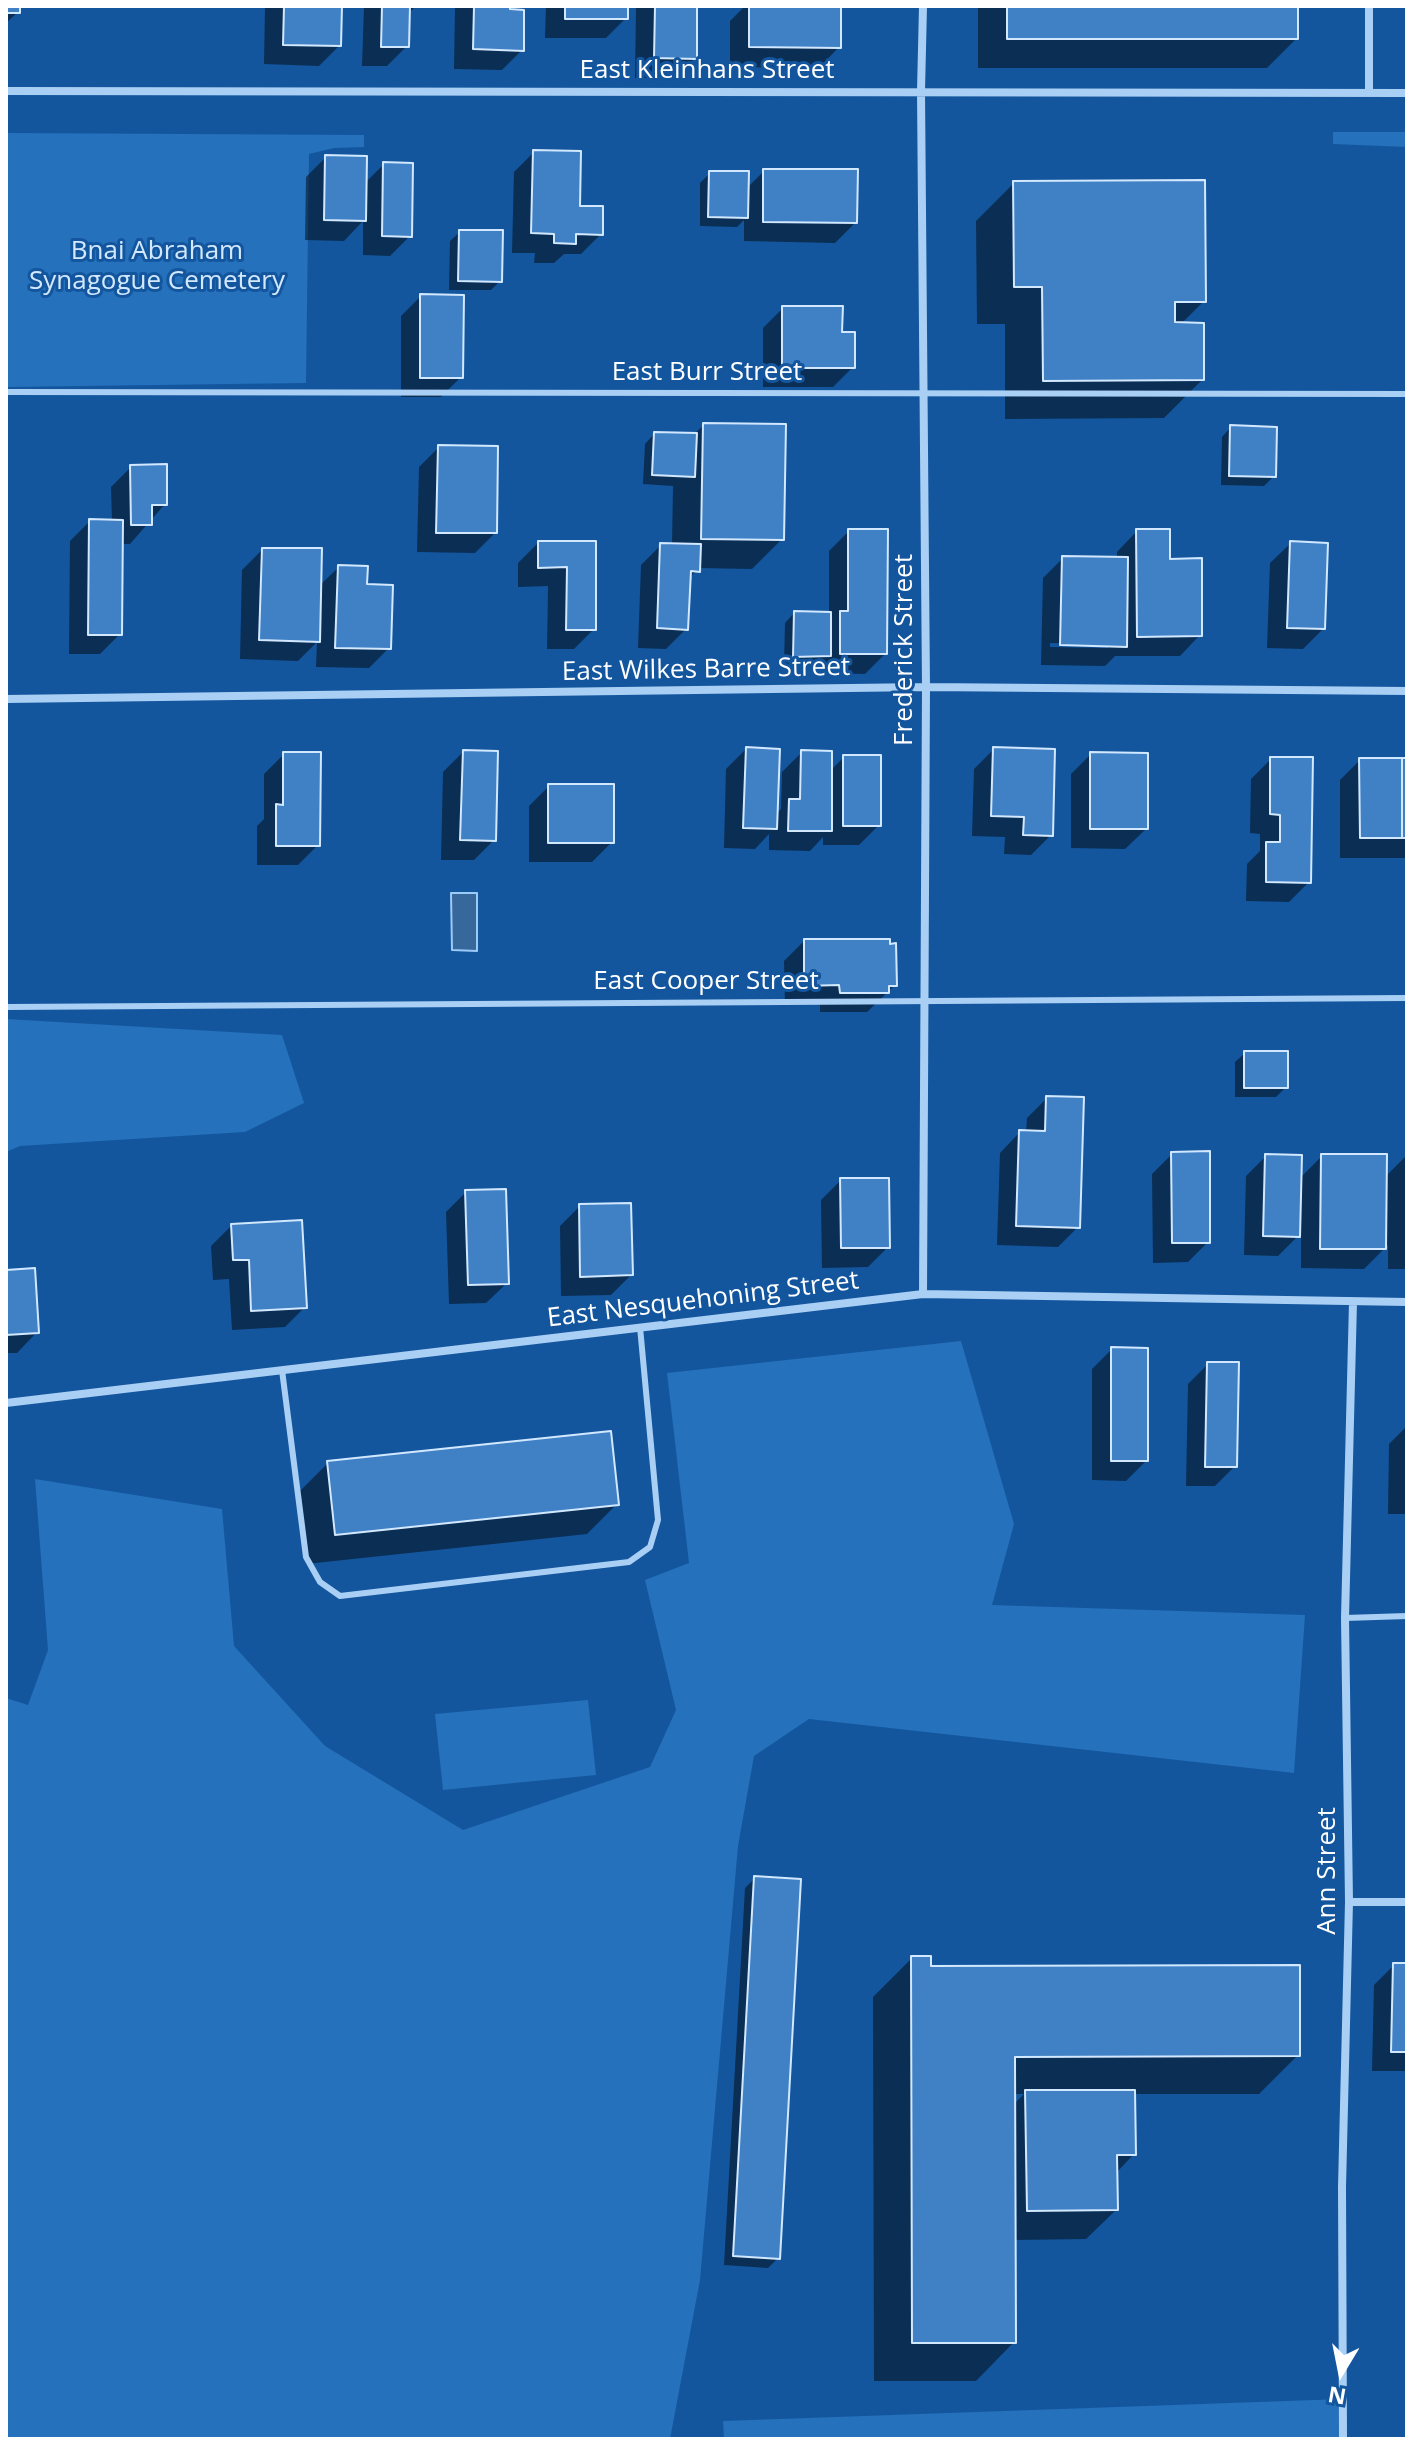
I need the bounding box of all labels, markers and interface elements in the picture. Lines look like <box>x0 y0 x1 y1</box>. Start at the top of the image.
street label: East Kleinhans Street <box>580 55 834 87</box>
park label: Bnai Abraham Synagogue Cemetery <box>29 236 285 298</box>
street label: East Burr Street <box>612 357 802 389</box>
street label: Frederick Street <box>889 554 921 746</box>
street label: East Wilkes Barre Street <box>562 652 850 688</box>
street label: East Cooper Street <box>593 966 819 998</box>
street label: East Nesquehoning Street <box>545 1265 861 1335</box>
street label: Ann Street <box>1312 1807 1344 1935</box>
north arrow <box>1301 2333 1381 2413</box>
text: N <box>1325 2380 1348 2413</box>

